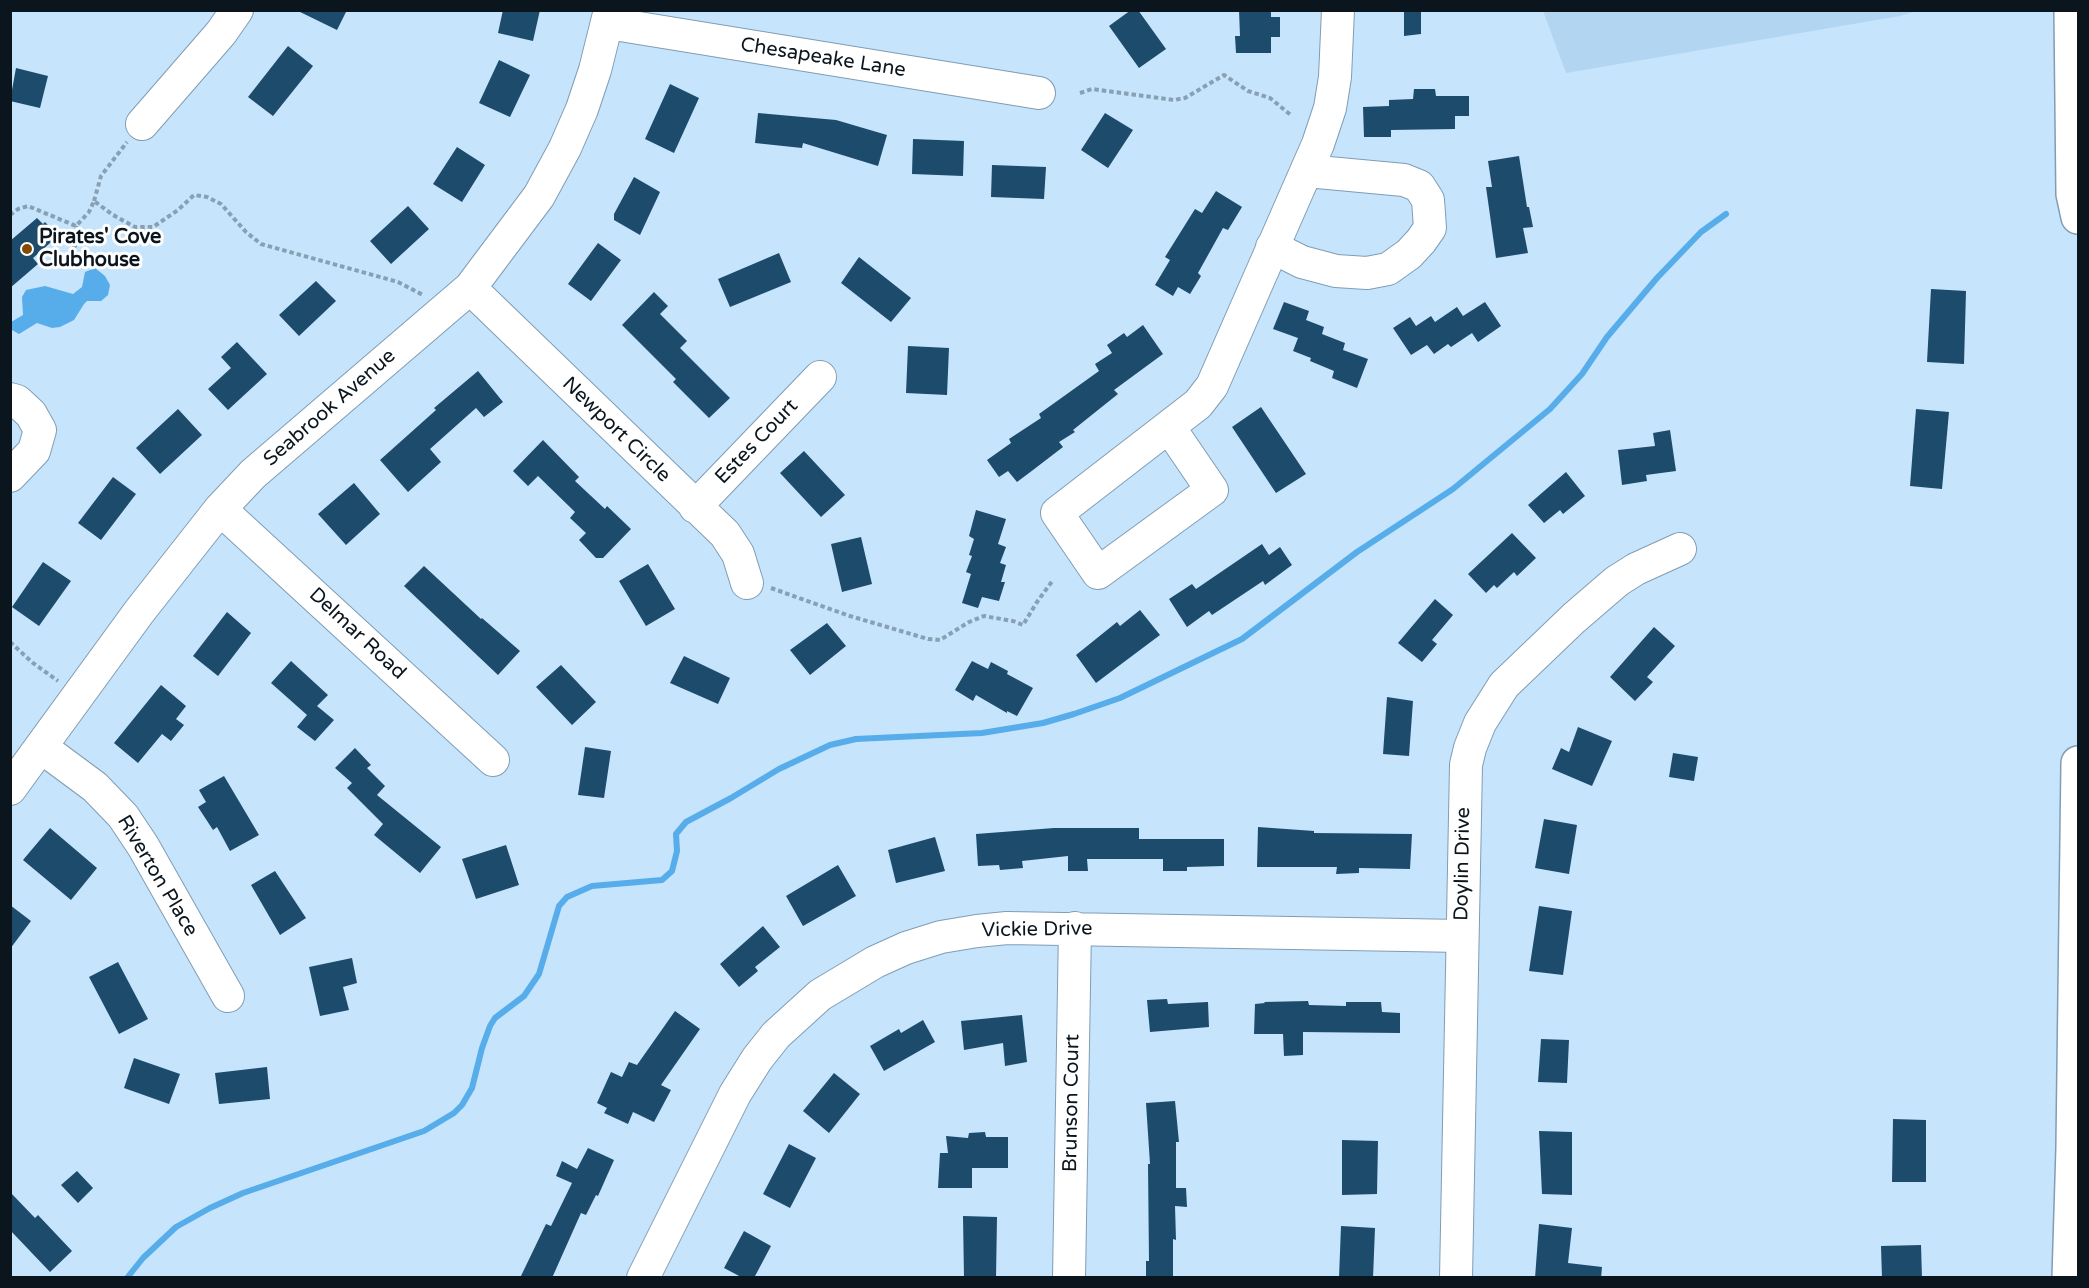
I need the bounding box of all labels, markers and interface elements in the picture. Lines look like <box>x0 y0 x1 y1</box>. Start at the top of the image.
street label: Chesapeake Lane <box>739 33 907 83</box>
place label: Pirates' Cove Clubhouse <box>39 226 161 273</box>
marker: Pirates' Cove Clubhouse <box>20 242 34 256</box>
street label: Seabrook Avenue <box>259 344 401 472</box>
street label: Newport Circle <box>557 372 675 488</box>
street label: Estes Court <box>711 394 803 490</box>
street label: Delmar Road <box>304 583 410 685</box>
street label: Doylin Drive <box>1450 807 1476 921</box>
street label: Riverton Place <box>111 811 203 941</box>
street label: Vickie Drive <box>981 917 1093 943</box>
street label: Brunson Court <box>1059 1034 1085 1172</box>

